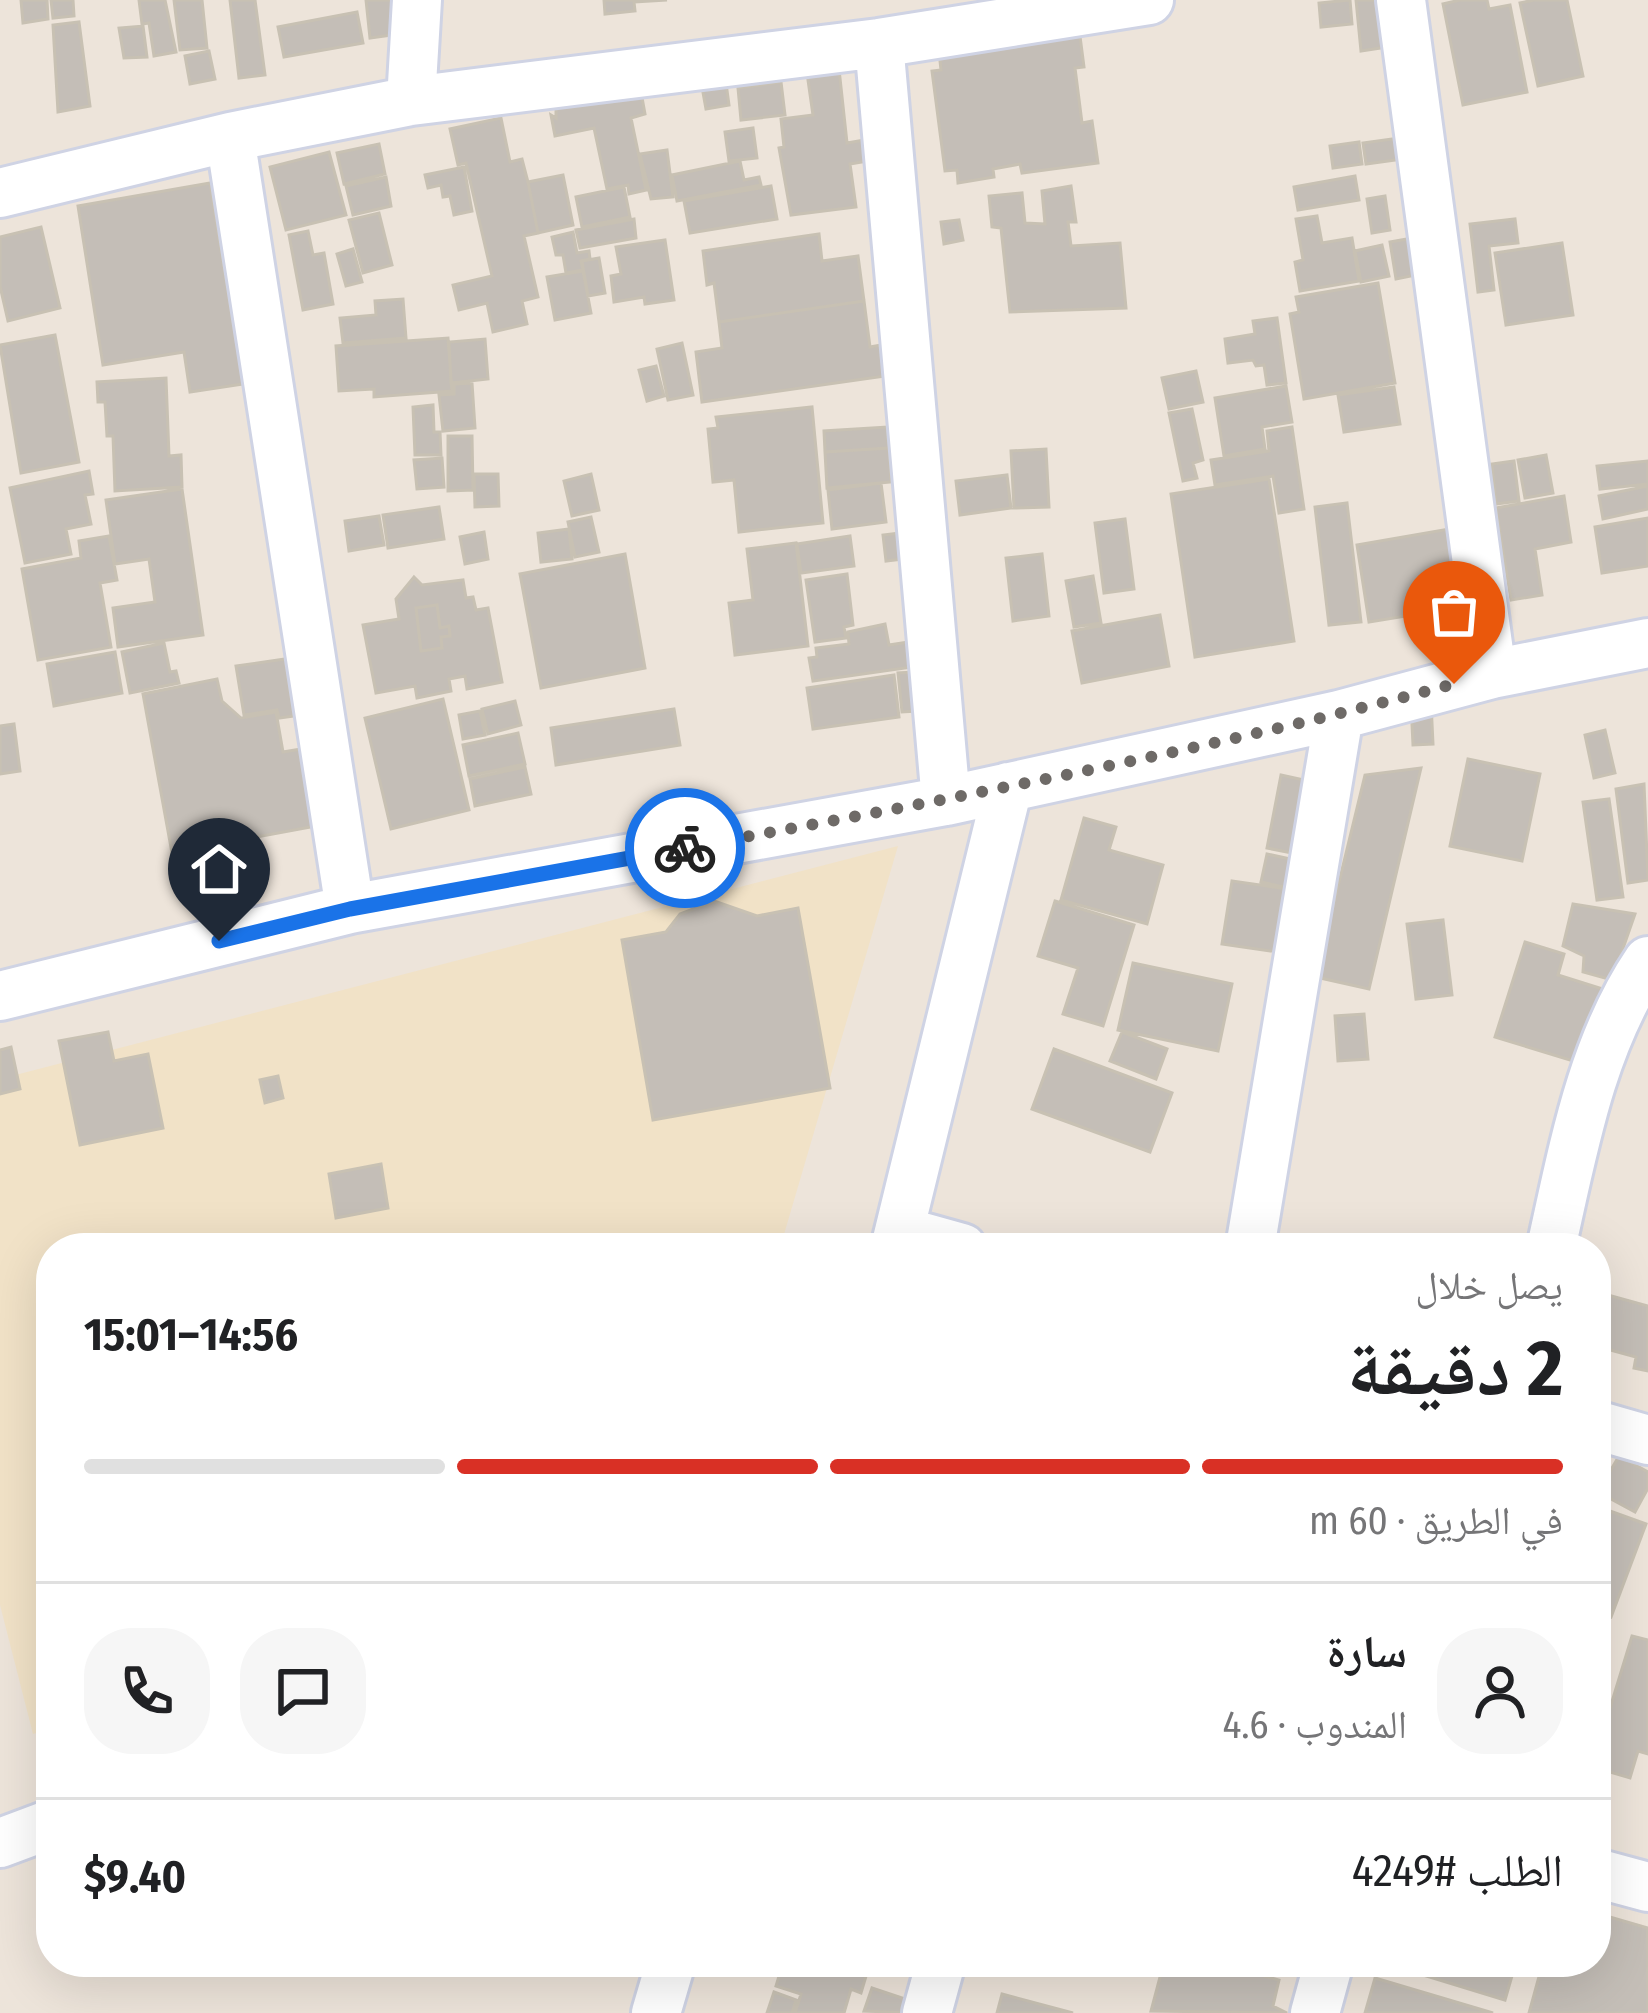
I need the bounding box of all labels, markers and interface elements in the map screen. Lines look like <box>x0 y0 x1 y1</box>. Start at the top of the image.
pin <box>1403 561 1505 684</box>
icon: bag <box>1421 579 1487 645</box>
courier <box>625 788 745 908</box>
icon: bike <box>652 815 718 881</box>
pin <box>168 818 270 941</box>
icon: home <box>186 836 252 902</box>
text: يصل خلال <box>1415 1263 1563 1309</box>
text: 14:56–15:01 <box>84 1308 298 1362</box>
text: 2 دقيقة <box>1347 1322 1563 1416</box>
text: في الطريق · 60 m <box>1309 1498 1563 1544</box>
text: سارة <box>1326 1625 1407 1679</box>
button: phone <box>84 1628 210 1754</box>
button: chat <box>240 1628 366 1754</box>
button: person <box>1437 1628 1563 1754</box>
text: المندوب · 4.6 <box>1222 1702 1407 1748</box>
text: الطلب #4249 <box>1352 1844 1563 1898</box>
text: $9.40 <box>84 1850 186 1904</box>

